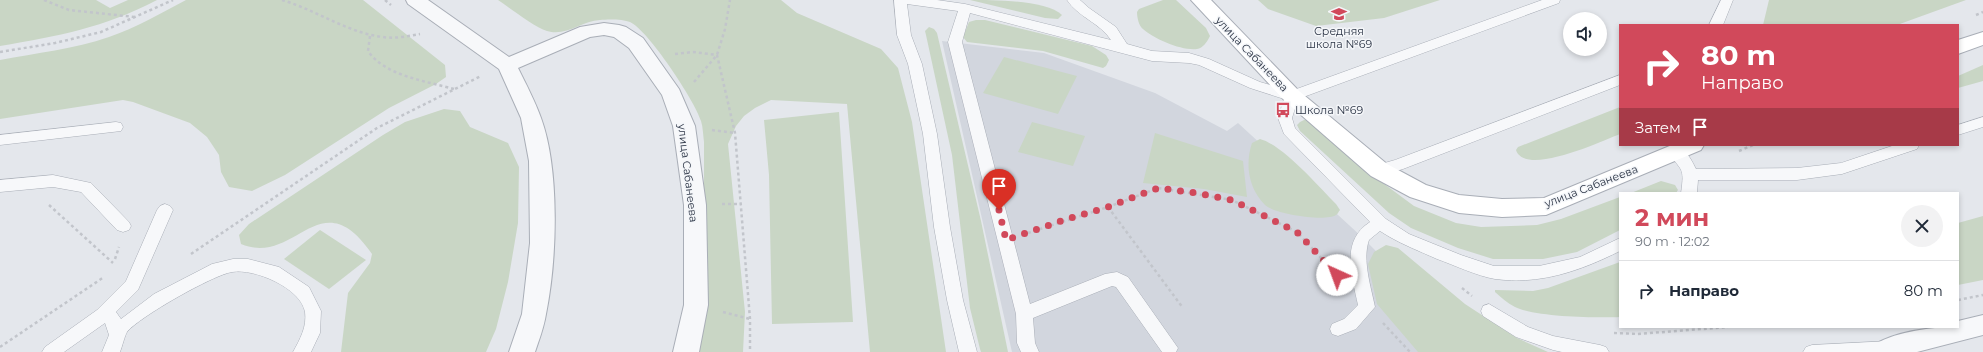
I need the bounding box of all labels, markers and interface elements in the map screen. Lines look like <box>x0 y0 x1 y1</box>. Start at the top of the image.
school or university icon: Средняя школа №69 <box>1330 5 1348 23</box>
map controls <box>1563 12 1607 56</box>
button: sound <box>1563 12 1607 56</box>
street label: улица Сабанеева <box>1212 13 1291 95</box>
place label: Средняя школа №69 <box>1306 24 1372 51</box>
text: 80 m <box>1701 38 1776 72</box>
icon: right <box>1635 40 1687 92</box>
text: Направо <box>1701 72 1784 94</box>
bus stop icon: Школа №69 <box>1274 101 1292 119</box>
place label: Школа №69 <box>1295 103 1363 117</box>
icon: arrive <box>1689 116 1711 138</box>
text: Затем <box>1635 118 1681 137</box>
street label: улица Сабанеева <box>675 122 701 223</box>
street label: улица Сабанеева <box>1541 162 1640 211</box>
pin <box>982 169 1016 210</box>
icon: arrive <box>988 175 1010 197</box>
text: 2 мин <box>1635 203 1709 232</box>
button: close <box>1901 205 1943 247</box>
text: 90 m · 12:02 <box>1635 233 1710 249</box>
position arrow <box>1316 254 1358 296</box>
icon: right <box>1635 280 1657 302</box>
text: Направо <box>1669 281 1739 300</box>
text: 80 m <box>1904 281 1943 300</box>

